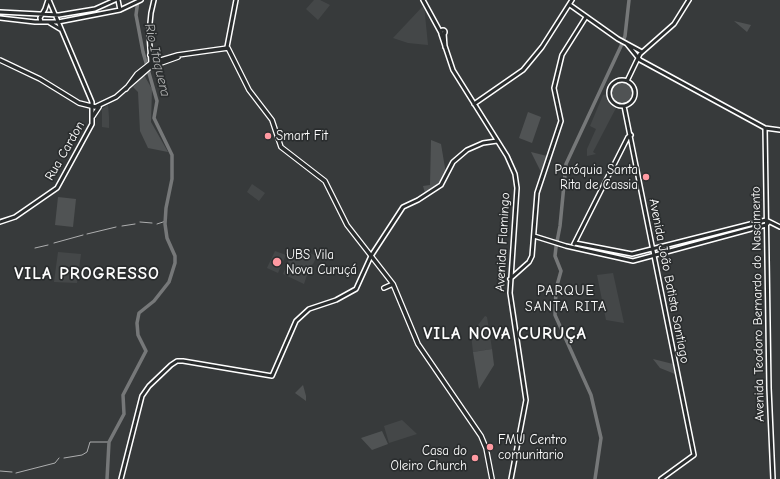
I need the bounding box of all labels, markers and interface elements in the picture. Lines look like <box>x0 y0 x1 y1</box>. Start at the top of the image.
water label: Rio Itaquera <box>140 22 174 98</box>
street label: Rua Cardon <box>42 119 88 183</box>
place label: Smart Fit <box>276 128 328 144</box>
marker: Smart Fit <box>263 131 273 141</box>
place label: Paróquia Santa Rita de Cassia <box>554 162 638 193</box>
marker: Paróquia Santa Rita de Cassia <box>641 172 651 182</box>
street label: Avenida Teodoro Bernardo do Nascimento <box>748 186 768 422</box>
street label: Avenida Flamingo <box>493 192 513 292</box>
street label: Avenida João Batista Santiago <box>645 197 693 365</box>
place label: UBS Vila Nova Curuçá <box>286 247 357 278</box>
marker: UBS Vila Nova Curuçá <box>271 256 283 268</box>
district label: VILA PROGRESSO <box>14 264 160 284</box>
district label: PARQUE SANTA RITA <box>525 283 607 316</box>
district label: VILA NOVA CURUÇA <box>423 324 587 344</box>
place label: FMU Centro comunitario <box>498 432 567 463</box>
marker: FMU Centro comunitario <box>485 442 495 452</box>
place label: Casa do Oleiro Church <box>391 443 467 474</box>
marker: Casa do Oleiro Church <box>470 453 480 463</box>

